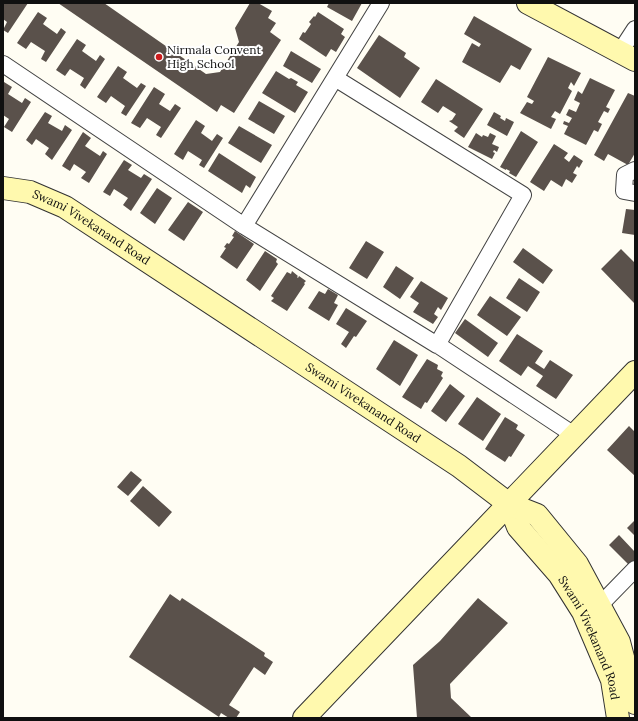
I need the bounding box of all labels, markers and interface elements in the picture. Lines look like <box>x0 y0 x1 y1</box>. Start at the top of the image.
place label: Nirmala Convent High School <box>167 42 261 71</box>
marker: Nirmala Convent High School <box>154 52 164 62</box>
street label: Swami Vivekanand Road <box>30 186 153 268</box>
street label: Swami Vivekanand Road <box>303 359 424 446</box>
street label: Swami Vivekanand Road <box>555 573 623 701</box>

